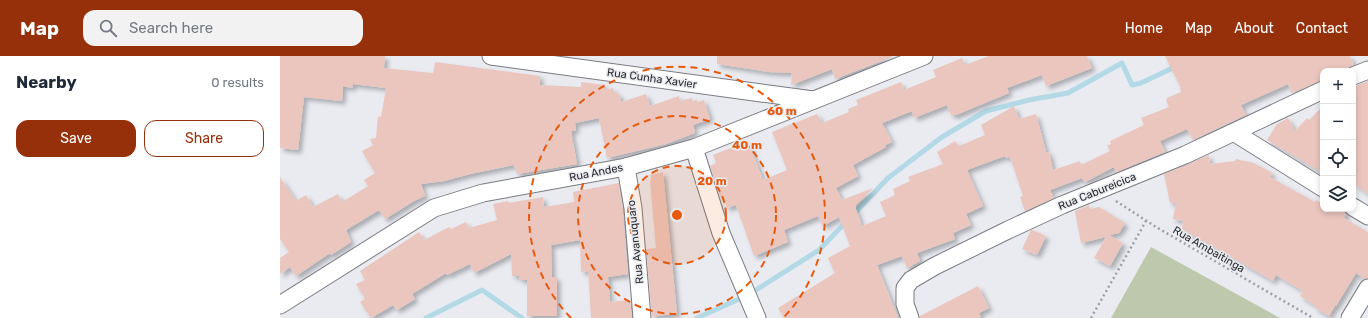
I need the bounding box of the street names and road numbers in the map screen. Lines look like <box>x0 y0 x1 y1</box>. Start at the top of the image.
street label: Rua Cunha Xavier <box>606 66 699 91</box>
street label: Rua Andes <box>568 161 625 184</box>
street label: Rua Cabureicica <box>1056 170 1138 213</box>
street label: Rua Avanuquaro <box>625 199 646 284</box>
street label: Rua Ambaitinga <box>1170 224 1247 275</box>

